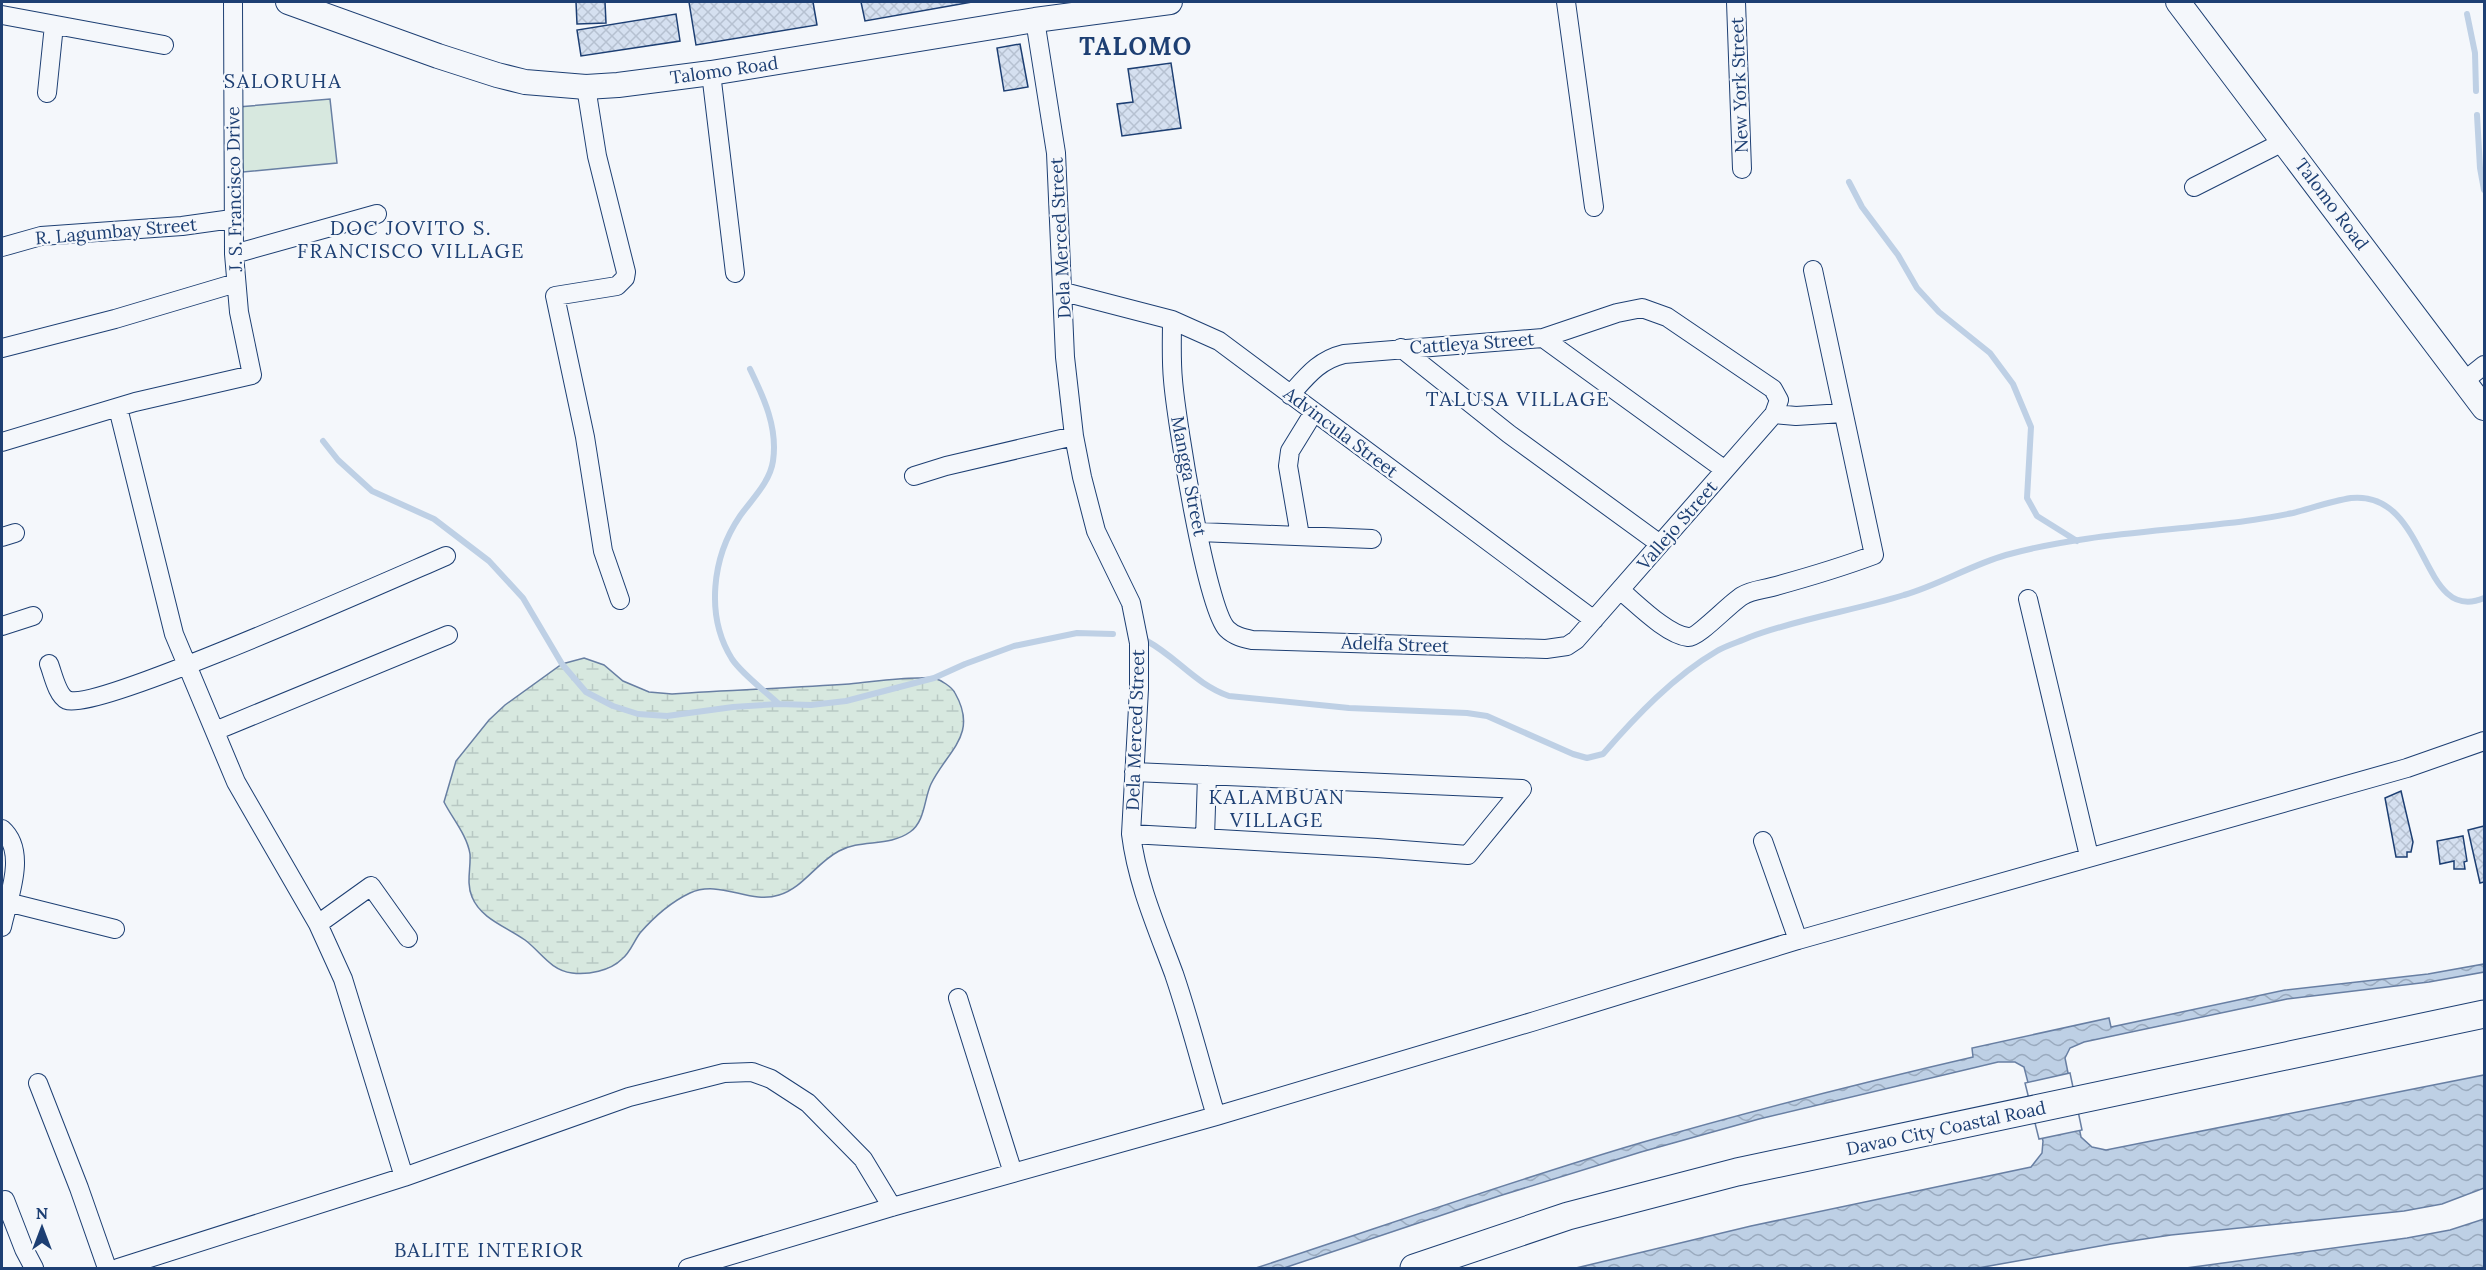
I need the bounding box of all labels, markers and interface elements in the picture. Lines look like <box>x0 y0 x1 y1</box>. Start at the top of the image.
street label: New York Street <box>1725 17 1753 153</box>
district label: TALOMO <box>1079 31 1193 62</box>
street label: Talomo Road <box>668 51 780 89</box>
district label: SALORUHA <box>224 68 342 93</box>
street label: J. S. Francisco Drive <box>221 106 247 273</box>
street label: Talomo Road <box>2290 154 2374 255</box>
street label: Dela Merced Street <box>1044 157 1076 319</box>
street label: R. Lagumbay Street <box>34 212 198 250</box>
district label: DOC JOVITO S. FRANCISCO VILLAGE <box>297 215 525 263</box>
street label: Cattleya Street <box>1409 327 1535 359</box>
street label: Advincula Street <box>1278 381 1403 483</box>
district label: TALUSA VILLAGE <box>1426 386 1610 411</box>
street label: Mangga Street <box>1166 414 1212 538</box>
street label: Vallejo Street <box>1631 475 1722 575</box>
street label: Adelfa Street <box>1340 631 1449 657</box>
street label: Dela Merced Street <box>1121 649 1149 811</box>
district label: KALAMBUAN VILLAGE <box>1208 784 1346 832</box>
street label: Davao City Coastal Road <box>1844 1096 2048 1160</box>
north arrow <box>12 1198 72 1258</box>
text: N <box>36 1203 48 1223</box>
district label: BALITE INTERIOR <box>394 1237 584 1262</box>

